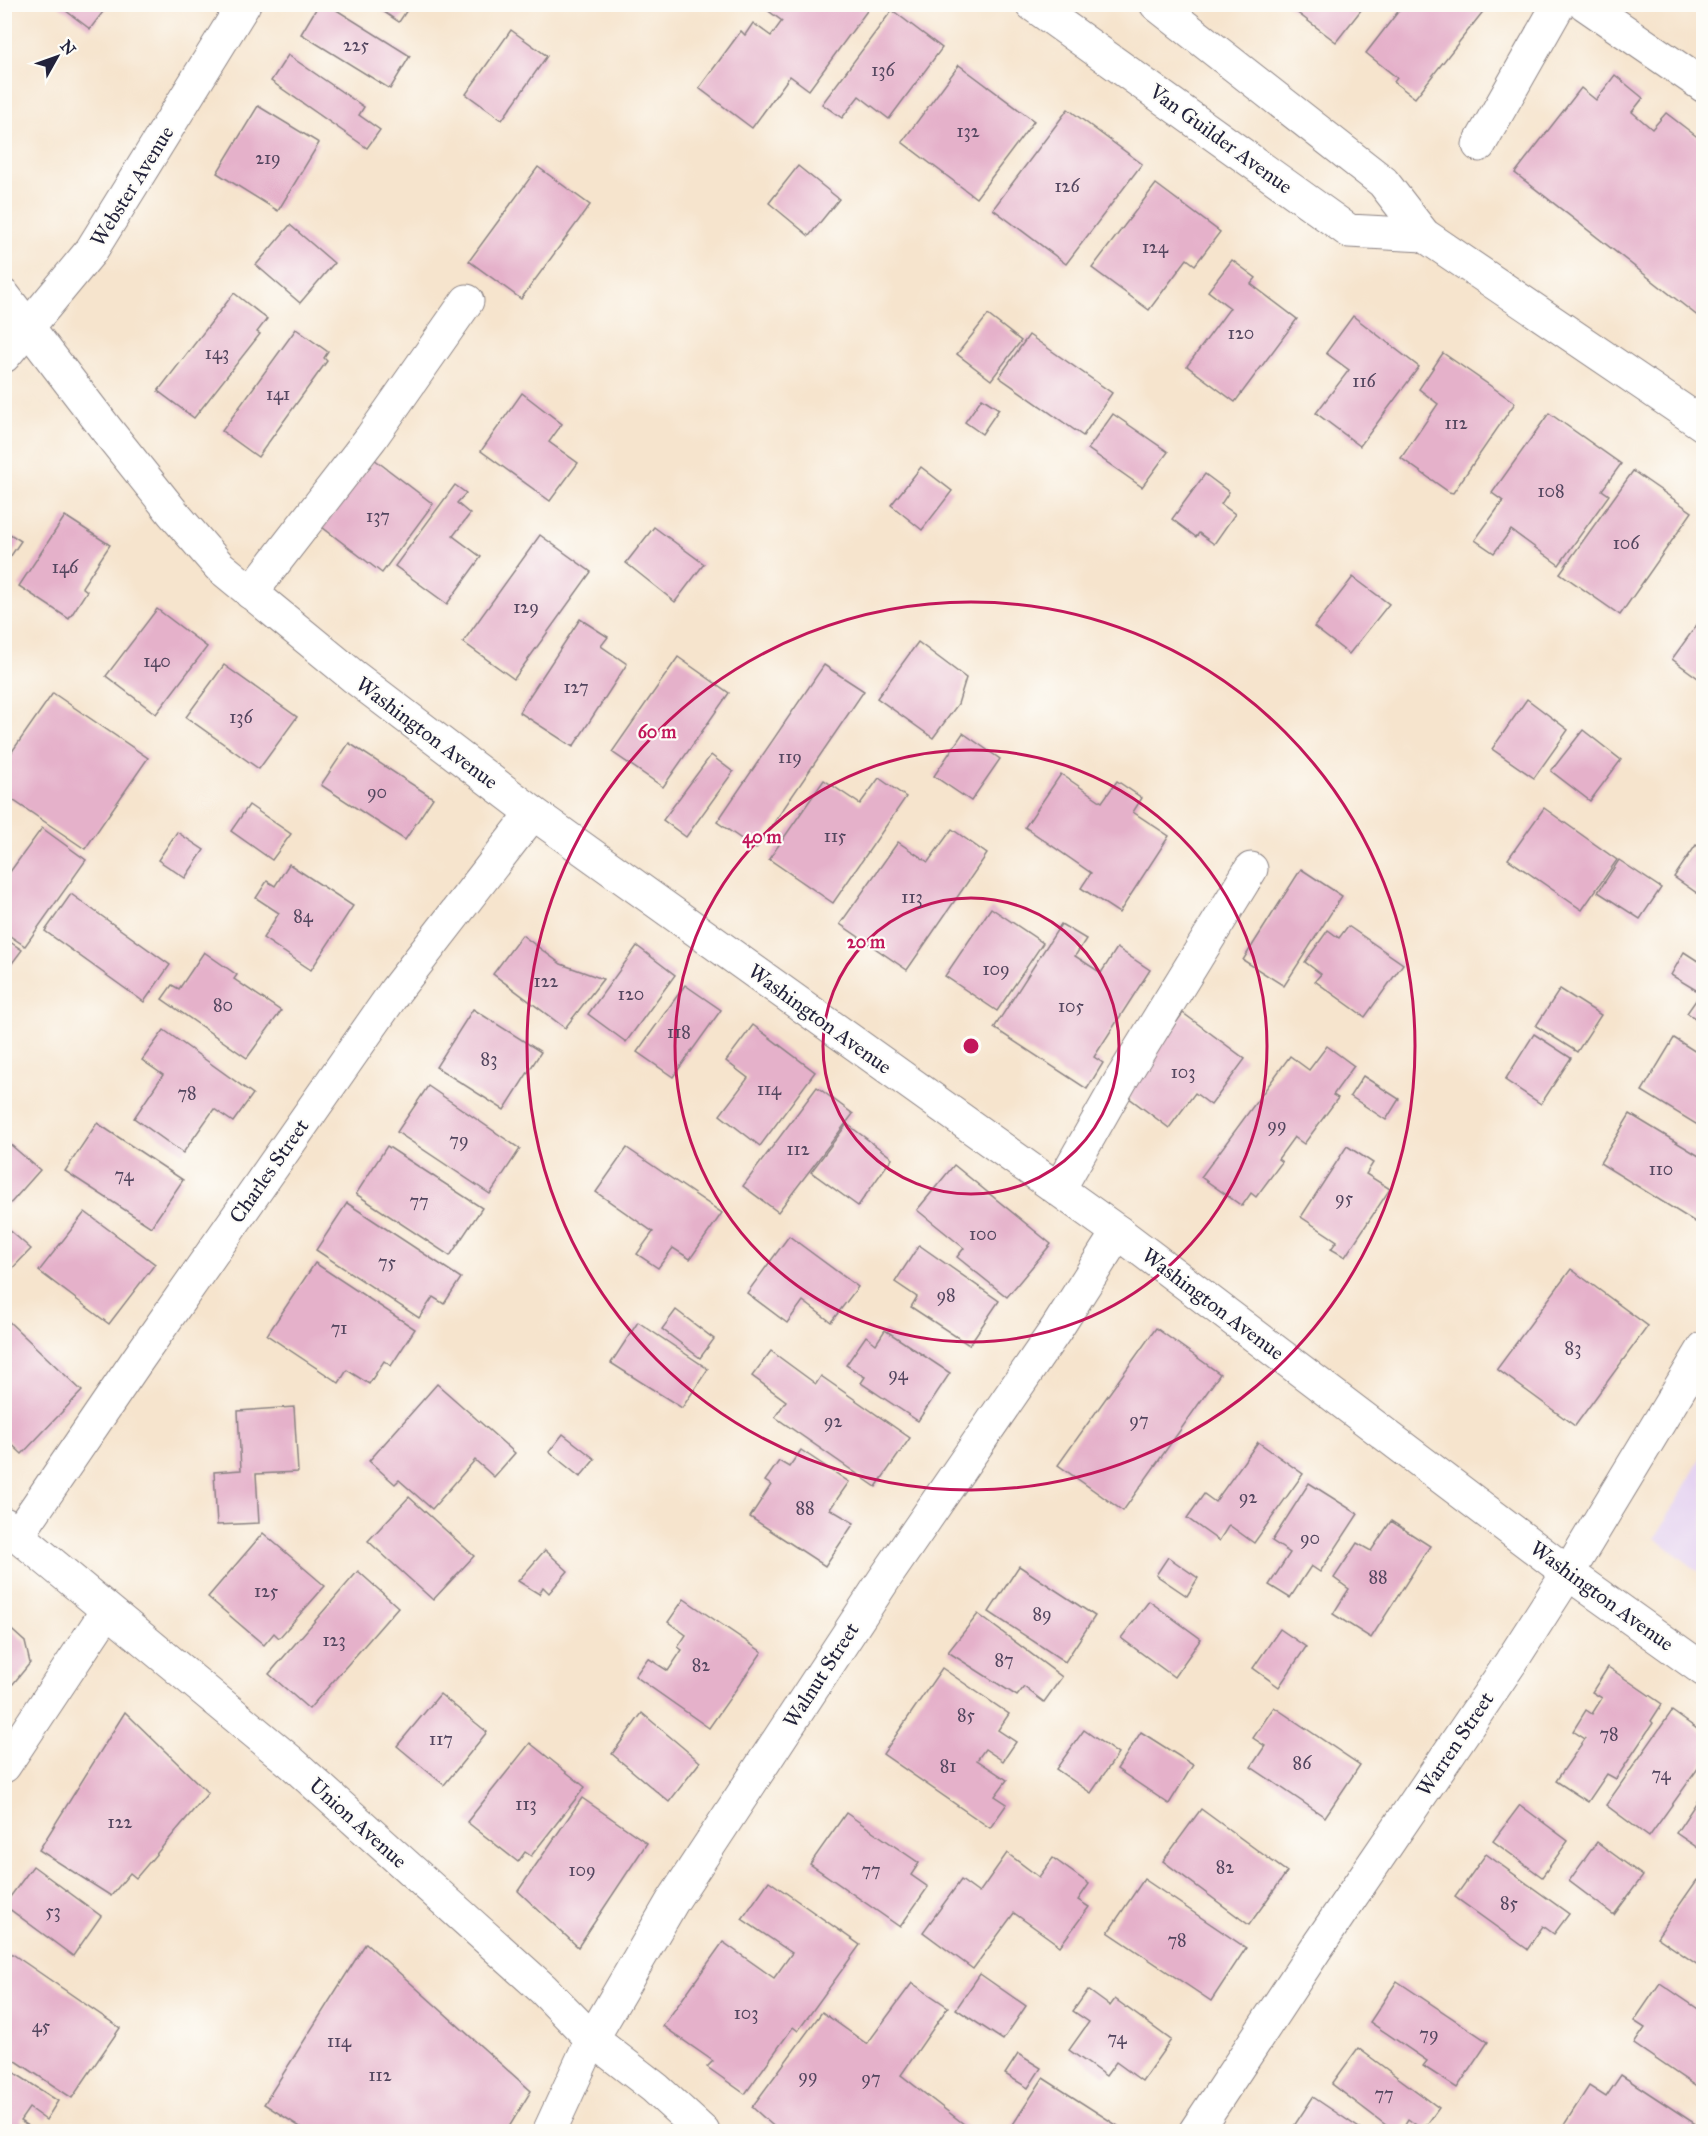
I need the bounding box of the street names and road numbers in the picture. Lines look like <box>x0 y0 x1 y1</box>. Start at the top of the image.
street label: Van Guilder Avenue <box>1144 78 1298 200</box>
street label: Webster Avenue <box>85 121 180 251</box>
street label: Washington Avenue <box>351 671 503 795</box>
street label: Washington Avenue <box>743 958 897 1080</box>
street label: Charles Street <box>224 1113 315 1228</box>
street label: Washington Avenue <box>1137 1242 1289 1366</box>
street label: Washington Avenue <box>1525 1535 1679 1657</box>
street label: Walnut Street <box>777 1617 865 1732</box>
street label: Warren Street <box>1411 1686 1500 1801</box>
street label: Union Avenue <box>304 1772 413 1874</box>

